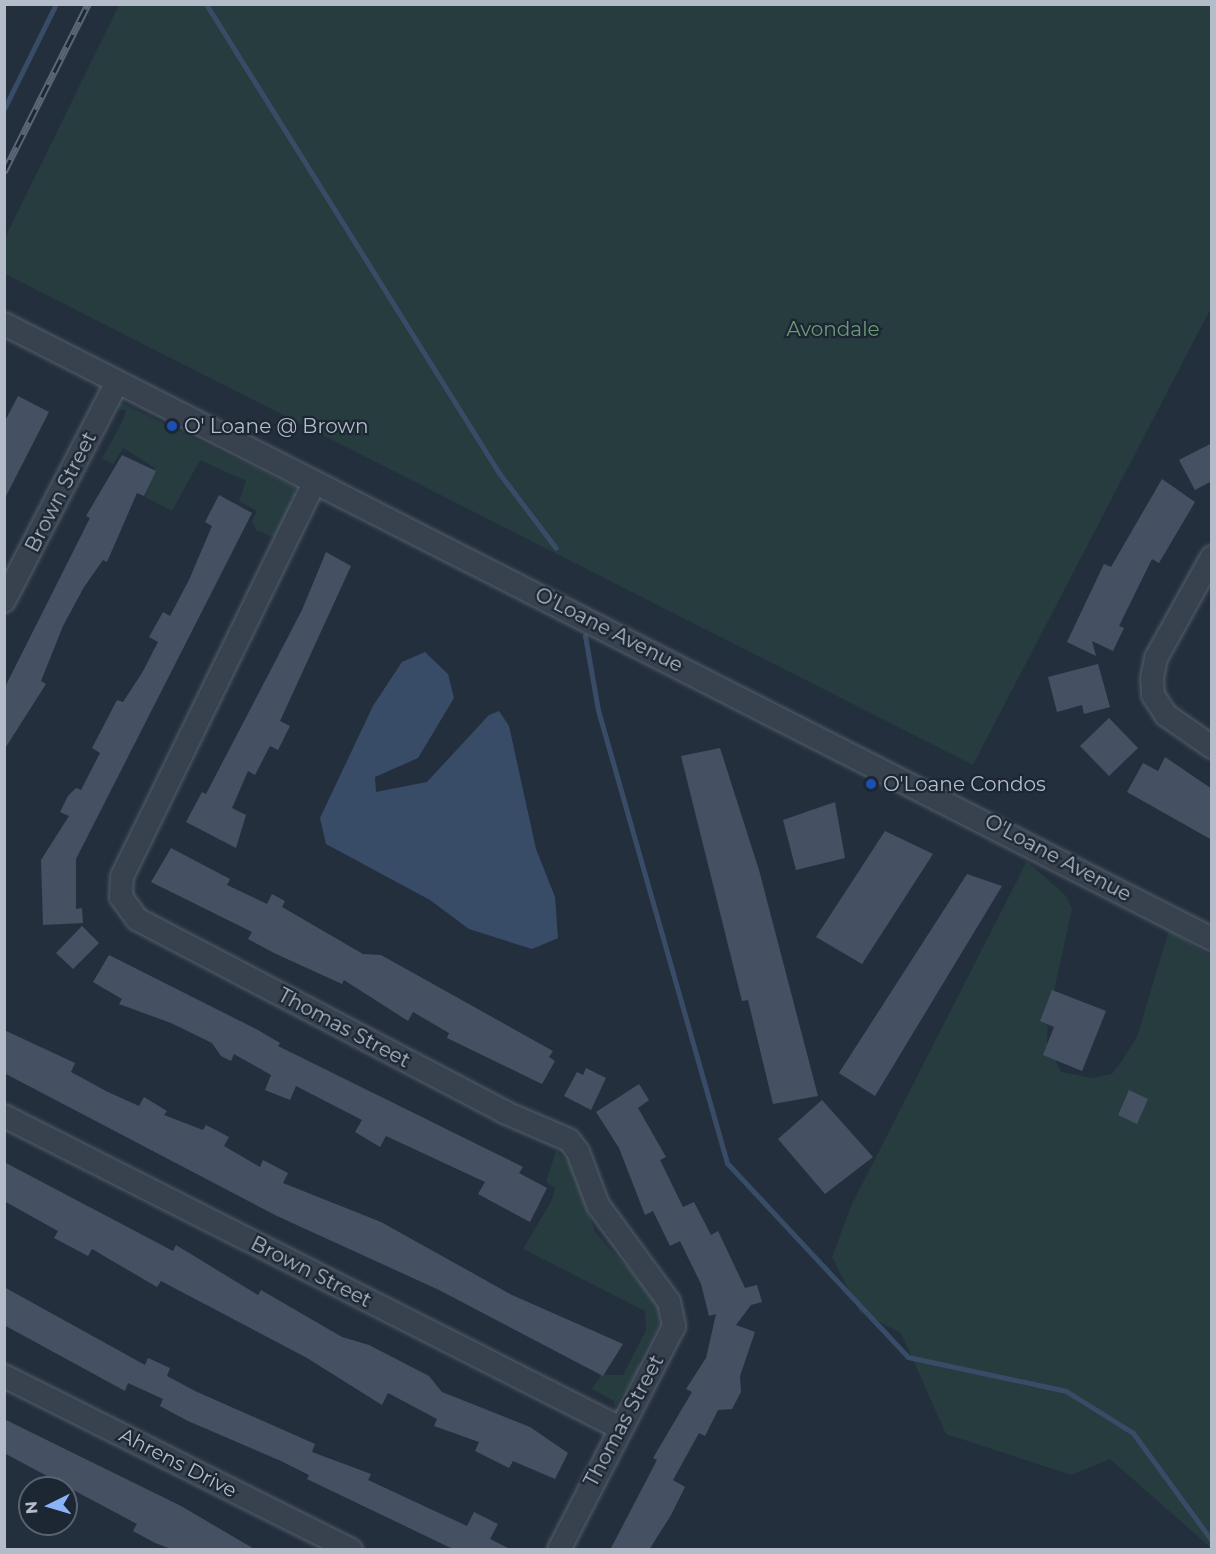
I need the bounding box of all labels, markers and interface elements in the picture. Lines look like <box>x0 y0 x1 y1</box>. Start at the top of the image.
park label: Avondale <box>786 317 880 341</box>
place label: O' Loane @ Brown <box>184 414 369 438</box>
marker: O' Loane @ Brown <box>165 419 179 433</box>
street label: Brown Street <box>20 428 102 556</box>
street label: O'Loane Avenue <box>531 582 687 678</box>
place label: O'Loane Condos <box>883 772 1046 796</box>
marker: O'Loane Condos <box>864 777 878 791</box>
street label: O'Loane Avenue <box>981 809 1135 907</box>
street label: Thomas Street <box>274 983 414 1073</box>
street label: Brown Street <box>247 1231 375 1313</box>
street label: Thomas Street <box>579 1351 669 1491</box>
street label: Ahrens Drive <box>115 1423 241 1503</box>
north arrow <box>18 1476 78 1536</box>
text: N <box>22 1500 42 1515</box>

